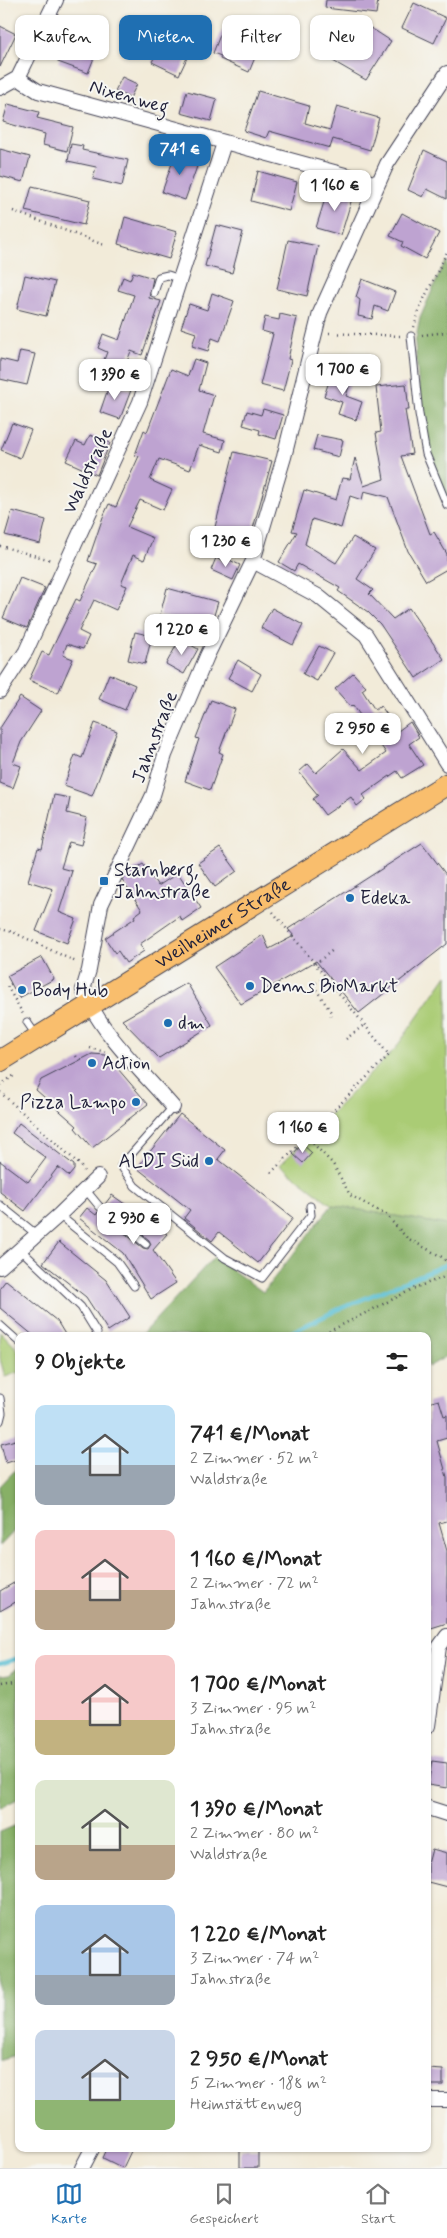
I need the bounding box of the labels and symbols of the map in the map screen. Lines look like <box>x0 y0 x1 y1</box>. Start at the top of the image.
street label: Nixenweg <box>86 74 171 123</box>
pin: 741 € <box>145 134 215 176</box>
pin: 1 160 € <box>289 170 381 212</box>
pin: 1 700 € <box>297 354 389 396</box>
pin: 1 390 € <box>69 358 161 401</box>
street label: Waldstraße <box>57 424 119 518</box>
pin: 1 230 € <box>180 526 272 568</box>
pin: 1 220 € <box>136 614 228 656</box>
street label: Jahnstraße <box>126 688 184 786</box>
pin: 2 950 € <box>317 712 409 755</box>
place label: Starnberg, Jahnstraße <box>114 858 210 905</box>
street label: Weilheimer Straße <box>150 872 295 974</box>
marker: Starnberg, Jahnstraße <box>98 875 110 887</box>
place label: Edeka <box>360 886 411 911</box>
marker: Edeka <box>344 892 356 904</box>
place label: Denns BioMarkt <box>260 974 398 999</box>
place label: Body Hub <box>32 978 108 1003</box>
marker: Denns BioMarkt <box>244 980 256 992</box>
marker: Body Hub <box>16 984 28 996</box>
place label: dm <box>178 1011 205 1036</box>
marker: dm <box>162 1017 174 1029</box>
place label: Action <box>102 1051 150 1076</box>
marker: Action <box>86 1057 98 1069</box>
place label: Pizza Lampo <box>20 1090 126 1115</box>
marker: Pizza Lampo <box>130 1096 142 1108</box>
pin: 1 160 € <box>257 1112 349 1154</box>
place label: ALDI Süd <box>118 1149 199 1174</box>
marker: ALDI Süd <box>203 1155 215 1167</box>
pin: 2 930 € <box>88 1202 180 1245</box>

